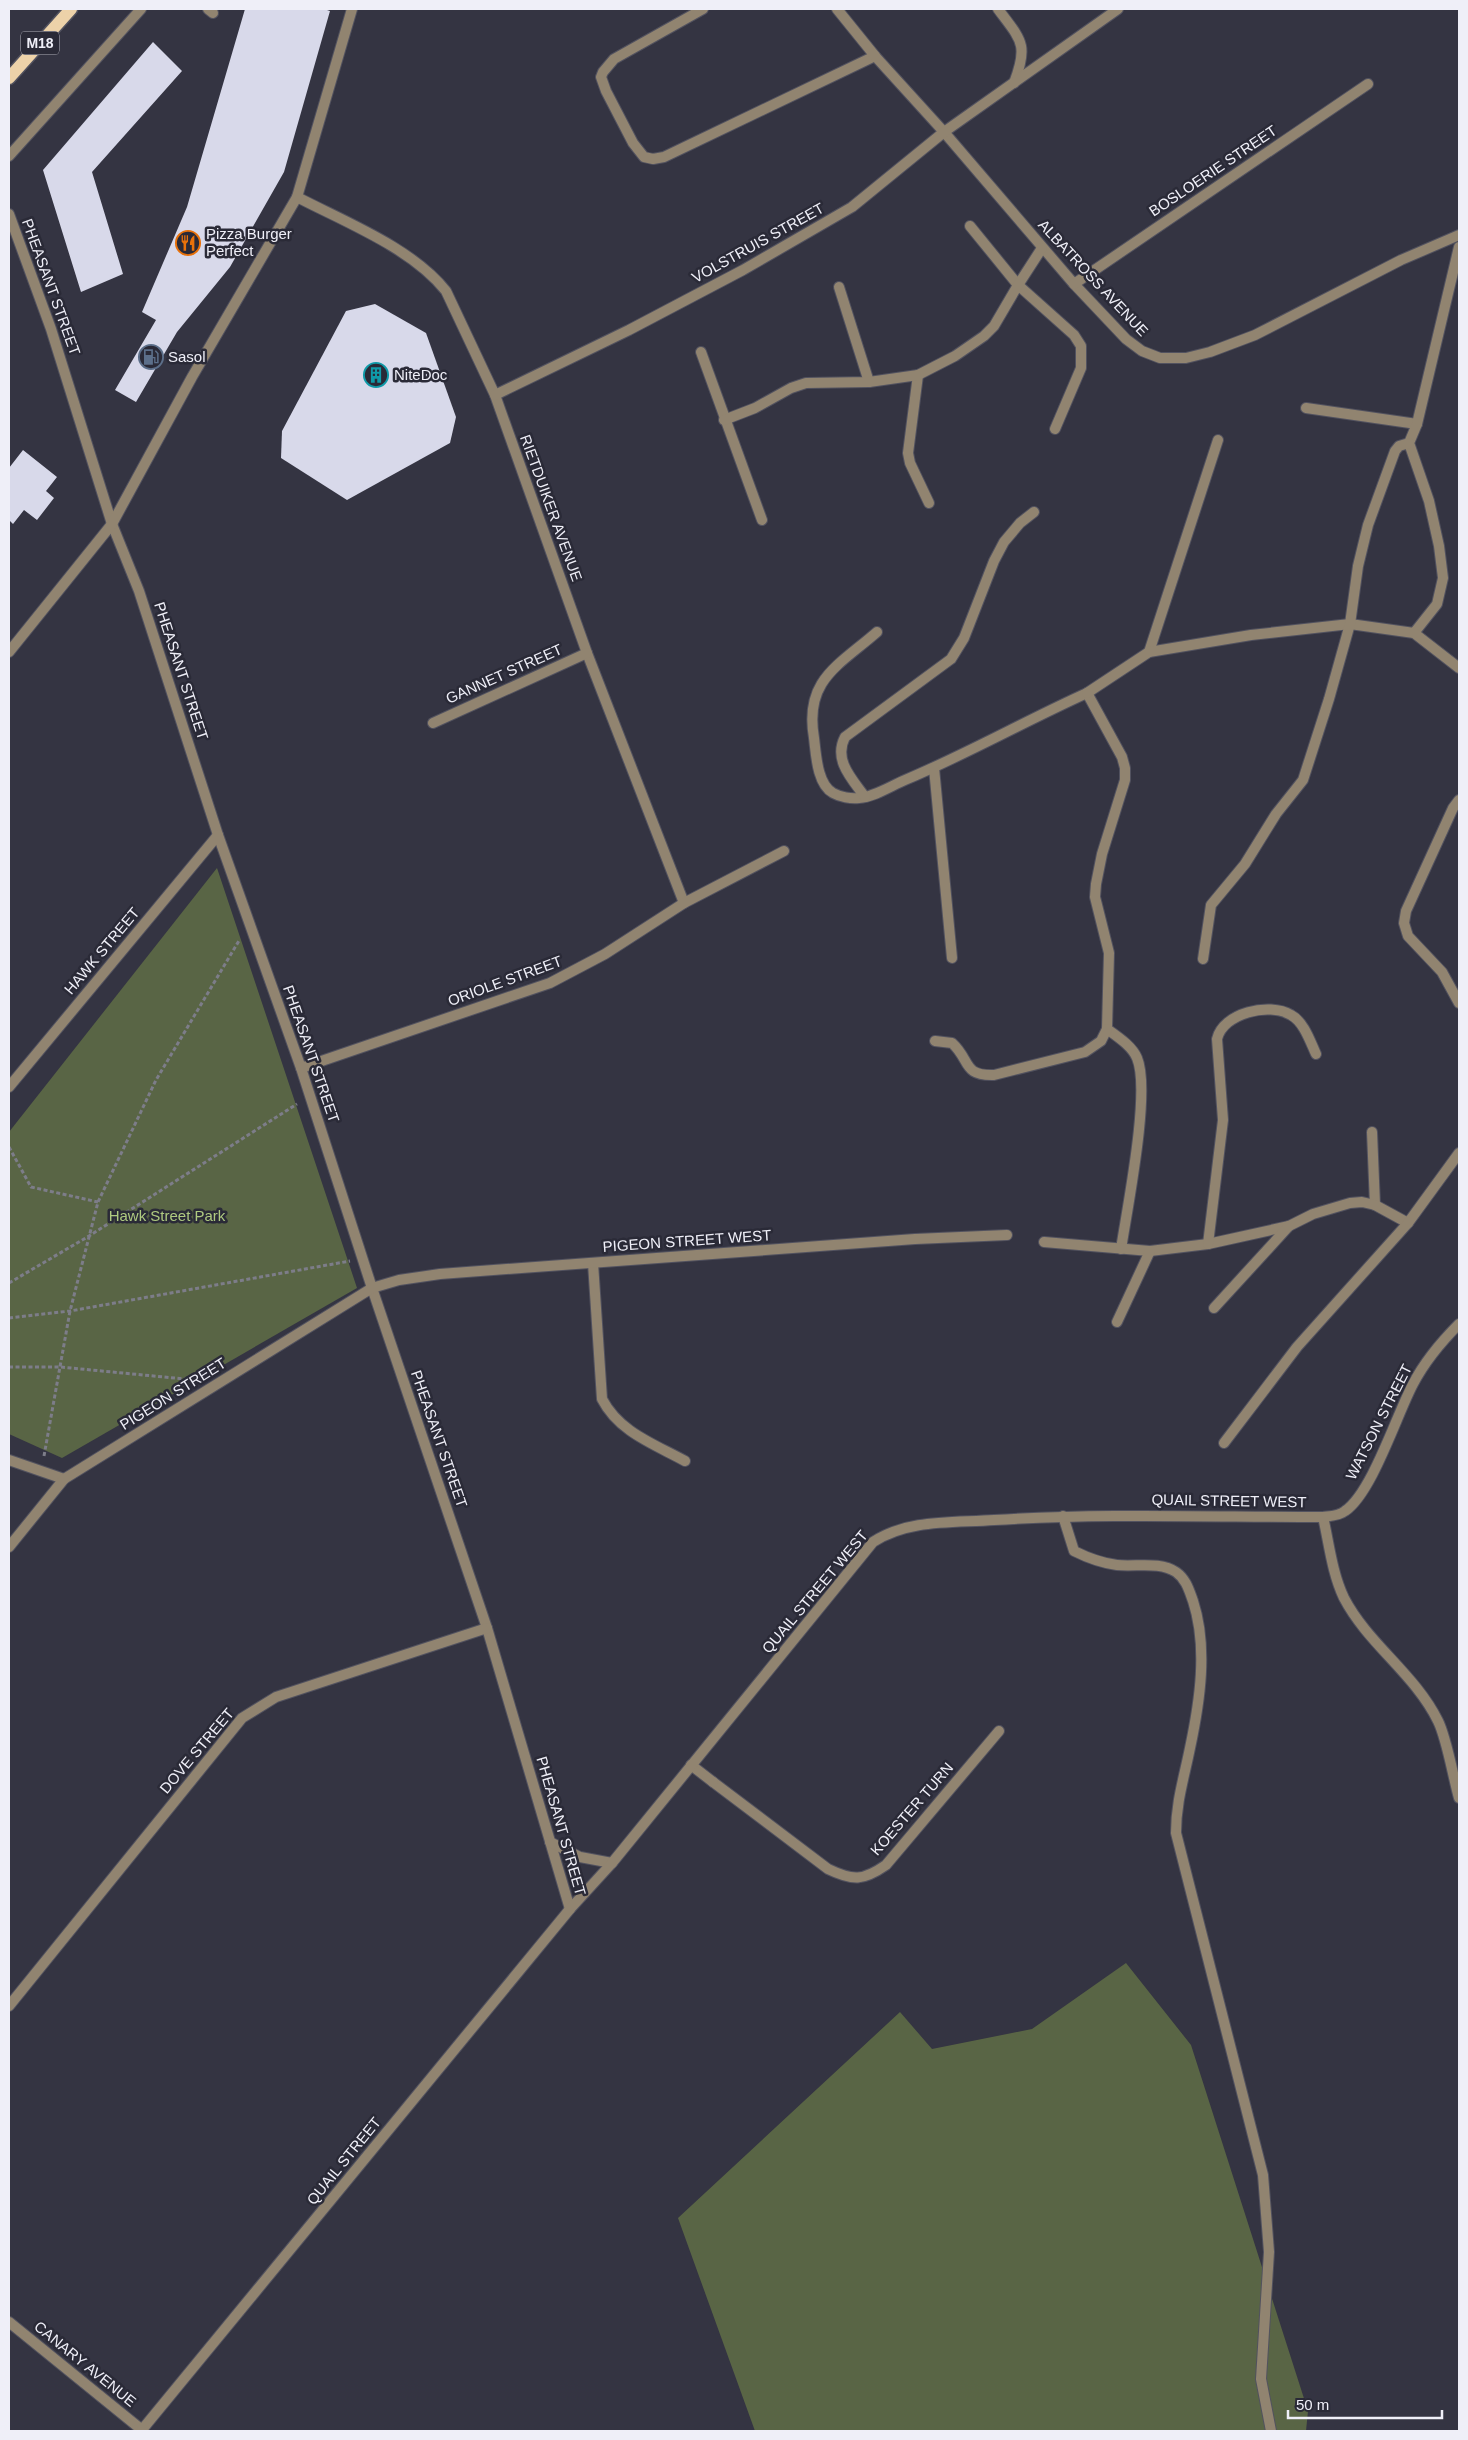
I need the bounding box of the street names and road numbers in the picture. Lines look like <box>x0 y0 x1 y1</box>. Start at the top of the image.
road number: M18 <box>21 32 59 54</box>
street label: BOSLOERIE STREET <box>1146 122 1280 220</box>
street label: VOLSTRUIS STREET <box>689 199 827 286</box>
street label: PHEASANT STREET <box>19 216 84 357</box>
street label: ALBATROSS AVENUE <box>1035 216 1152 339</box>
street label: RIETDUIKER AVENUE <box>517 432 586 583</box>
street label: PHEASANT STREET <box>151 600 212 742</box>
street label: GANNET STREET <box>443 640 565 707</box>
street label: HAWK STREET <box>60 904 143 997</box>
street label: ORIOLE STREET <box>446 952 564 1009</box>
street label: PHEASANT STREET <box>280 983 343 1125</box>
street label: PIGEON STREET WEST <box>602 1226 772 1255</box>
street label: PIGEON STREET <box>117 1354 229 1433</box>
street label: WATSON STREET <box>1342 1361 1415 1482</box>
street label: PHEASANT STREET <box>408 1368 471 1510</box>
street label: QUAIL STREET WEST <box>1151 1491 1307 1510</box>
street label: QUAIL STREET WEST <box>758 1527 871 1657</box>
street label: DOVE STREET <box>156 1705 237 1797</box>
street label: PHEASANT STREET <box>533 1754 589 1897</box>
street label: KOESTER TURN <box>867 1759 956 1858</box>
street label: QUAIL STREET <box>303 2113 384 2208</box>
street label: CANARY AVENUE <box>31 2317 140 2410</box>

